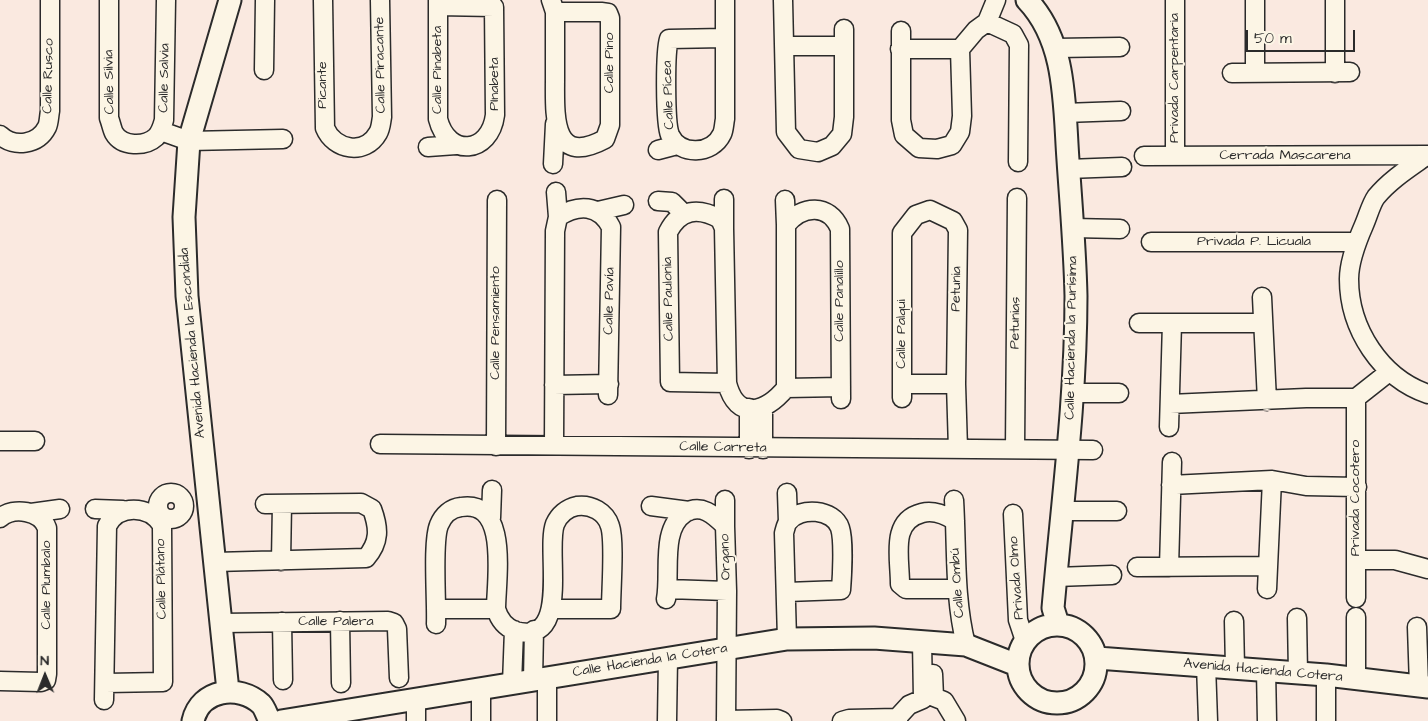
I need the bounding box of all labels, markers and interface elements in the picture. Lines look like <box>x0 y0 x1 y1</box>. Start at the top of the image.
street label: Privada Carpentaria <box>1167 13 1183 143</box>
street label: Calle Piracante <box>372 16 390 114</box>
scale bar <box>1248 20 1357 52</box>
street label: Calle Pinabeta <box>430 26 446 114</box>
text: 50 m <box>1254 28 1292 49</box>
street label: Calle Pino <box>602 33 618 93</box>
street label: Calle Rusco <box>40 38 58 114</box>
street label: Calle Salvia <box>156 43 174 113</box>
street label: Calle Silvia <box>101 50 119 114</box>
street label: PInabeta <box>487 57 503 111</box>
street label: Calle Pícea <box>659 60 679 130</box>
street label: Picante <box>315 61 331 109</box>
street label: Cerrada Mascarena <box>1219 148 1351 164</box>
street label: Privada P. Licuala <box>1197 234 1311 250</box>
street label: Avenida Hacienda la Escondida <box>176 247 210 439</box>
street label: Calle Hacienda la Purísima <box>1062 256 1082 420</box>
street label: Calle Paulonia <box>660 257 678 341</box>
street label: Calle Panalillo <box>832 260 848 342</box>
street label: Calle Pensamiento <box>488 266 504 380</box>
street label: Petunia <box>948 266 966 312</box>
street label: Calle Pavía <box>601 267 619 335</box>
street label: Petunias <box>1007 297 1025 349</box>
street label: Calle Palqui <box>894 299 910 369</box>
street label: Calle Carreta <box>679 439 767 457</box>
street label: Privada Cocotero <box>1348 440 1364 556</box>
street label: Organo <box>717 534 735 580</box>
street label: Privada Olmo <box>1006 536 1028 620</box>
street label: Calle Plátano <box>153 539 171 619</box>
street label: Calle Plumbalo <box>39 541 55 629</box>
street label: Calle Ombú <box>947 548 969 618</box>
street label: Calle Palera <box>298 614 374 630</box>
street label: Calle Hacienda la Cotera <box>571 640 729 682</box>
north arrow <box>20 651 70 701</box>
text: N <box>40 651 49 671</box>
street label: Avenida Hacienda Cotera <box>1183 656 1343 686</box>

